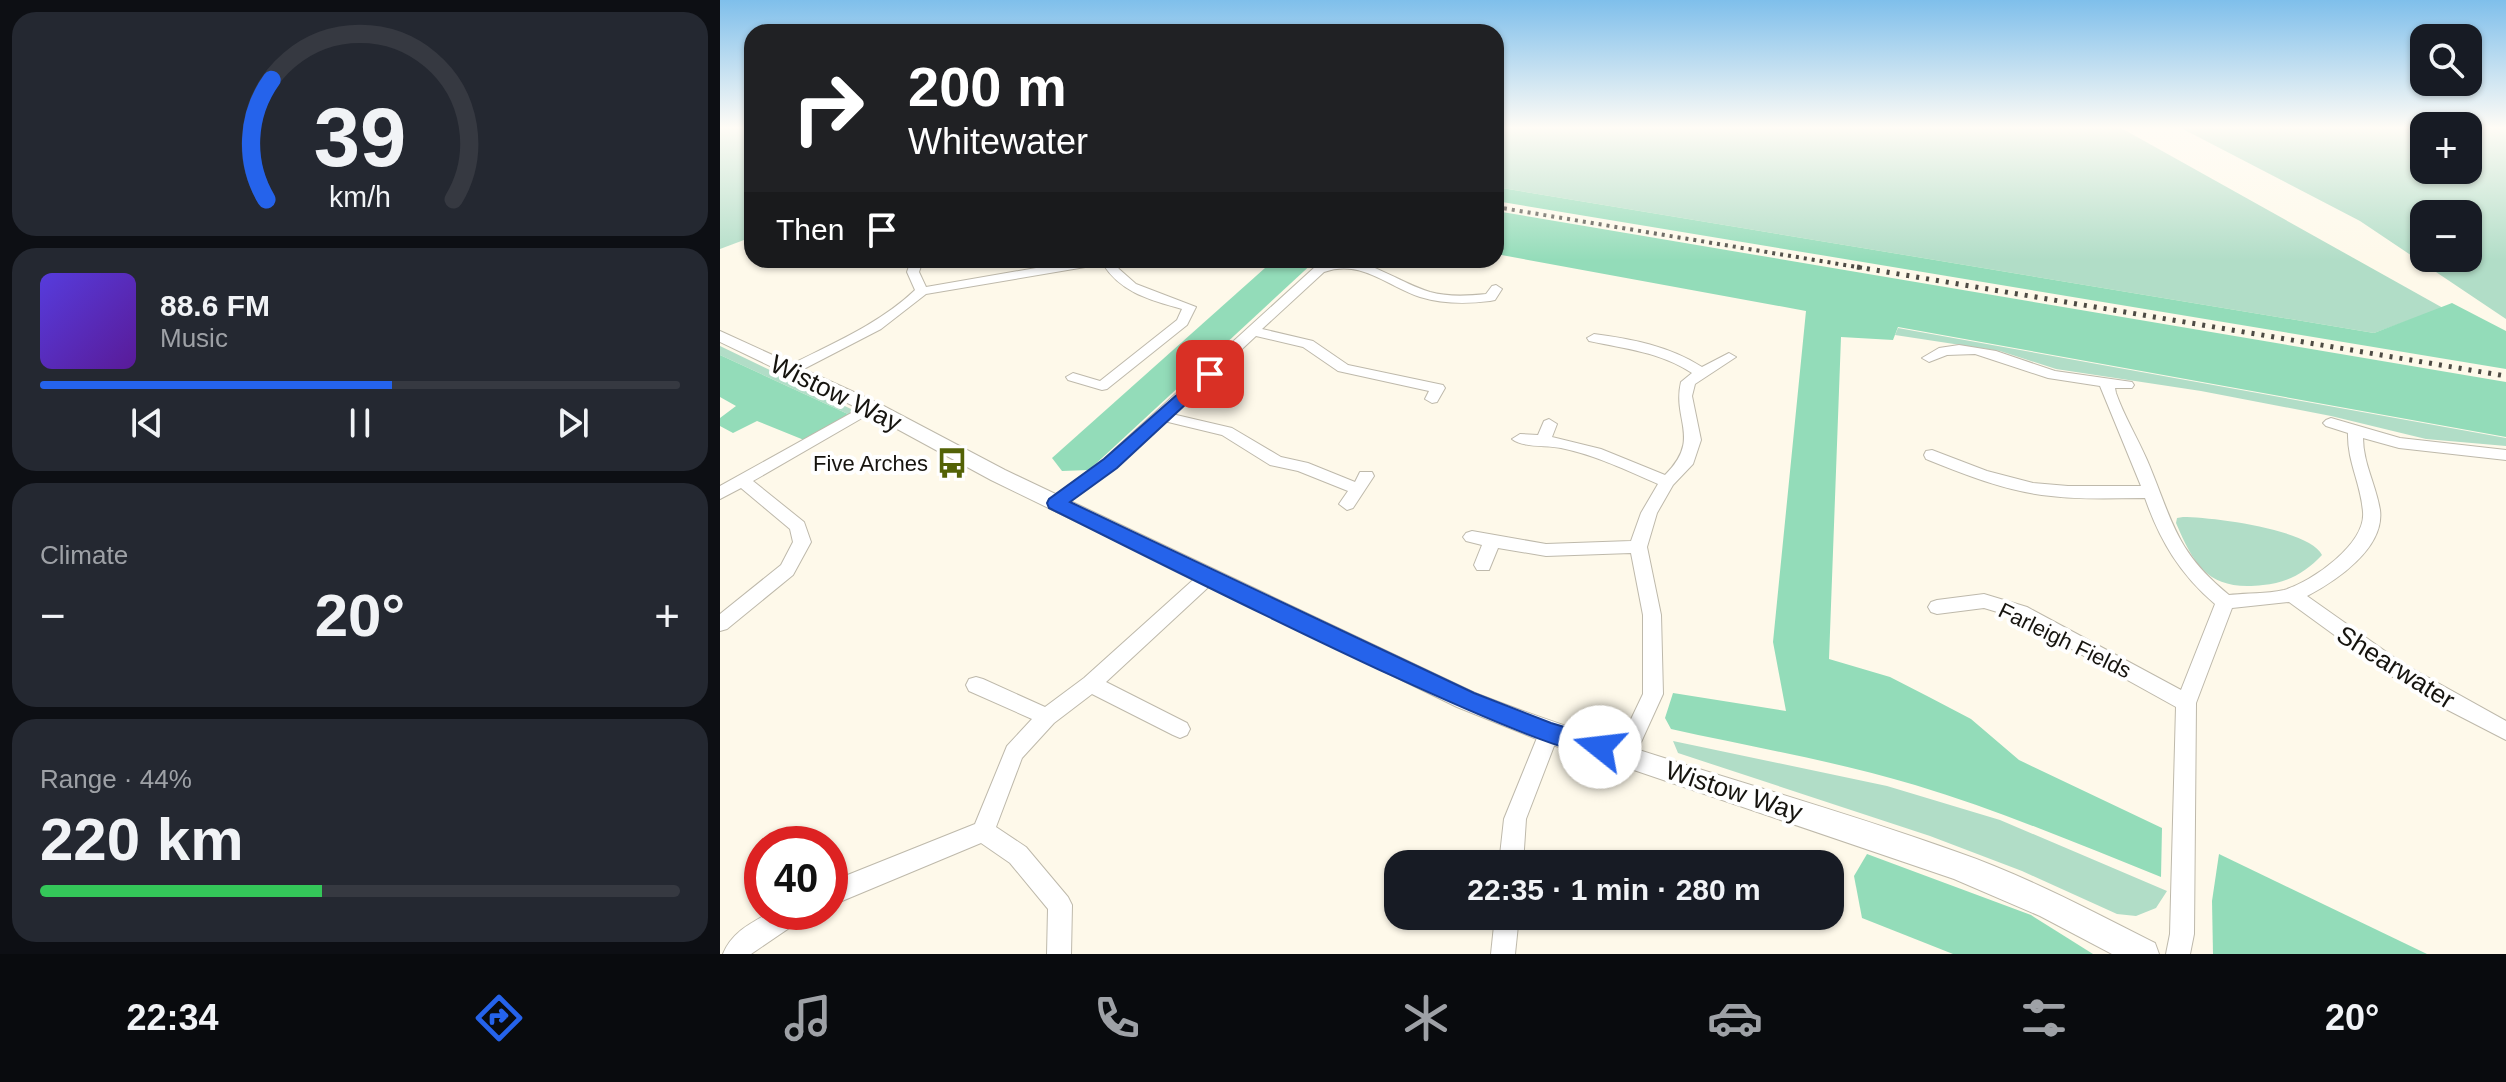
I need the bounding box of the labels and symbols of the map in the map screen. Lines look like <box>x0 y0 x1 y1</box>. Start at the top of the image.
pin <box>1176 340 1244 408</box>
street label: Wistow Way <box>766 348 906 438</box>
bus stop icon: Five Arches <box>935 446 969 480</box>
place label: Five Arches <box>813 451 928 476</box>
street label: Farleigh Fields <box>1994 598 2135 683</box>
street label: Shearwater <box>2332 619 2461 715</box>
position arrow <box>1558 705 1642 789</box>
street label: Wistow Way <box>1662 755 1806 827</box>
speed limit sign: 40 <box>744 826 848 930</box>

